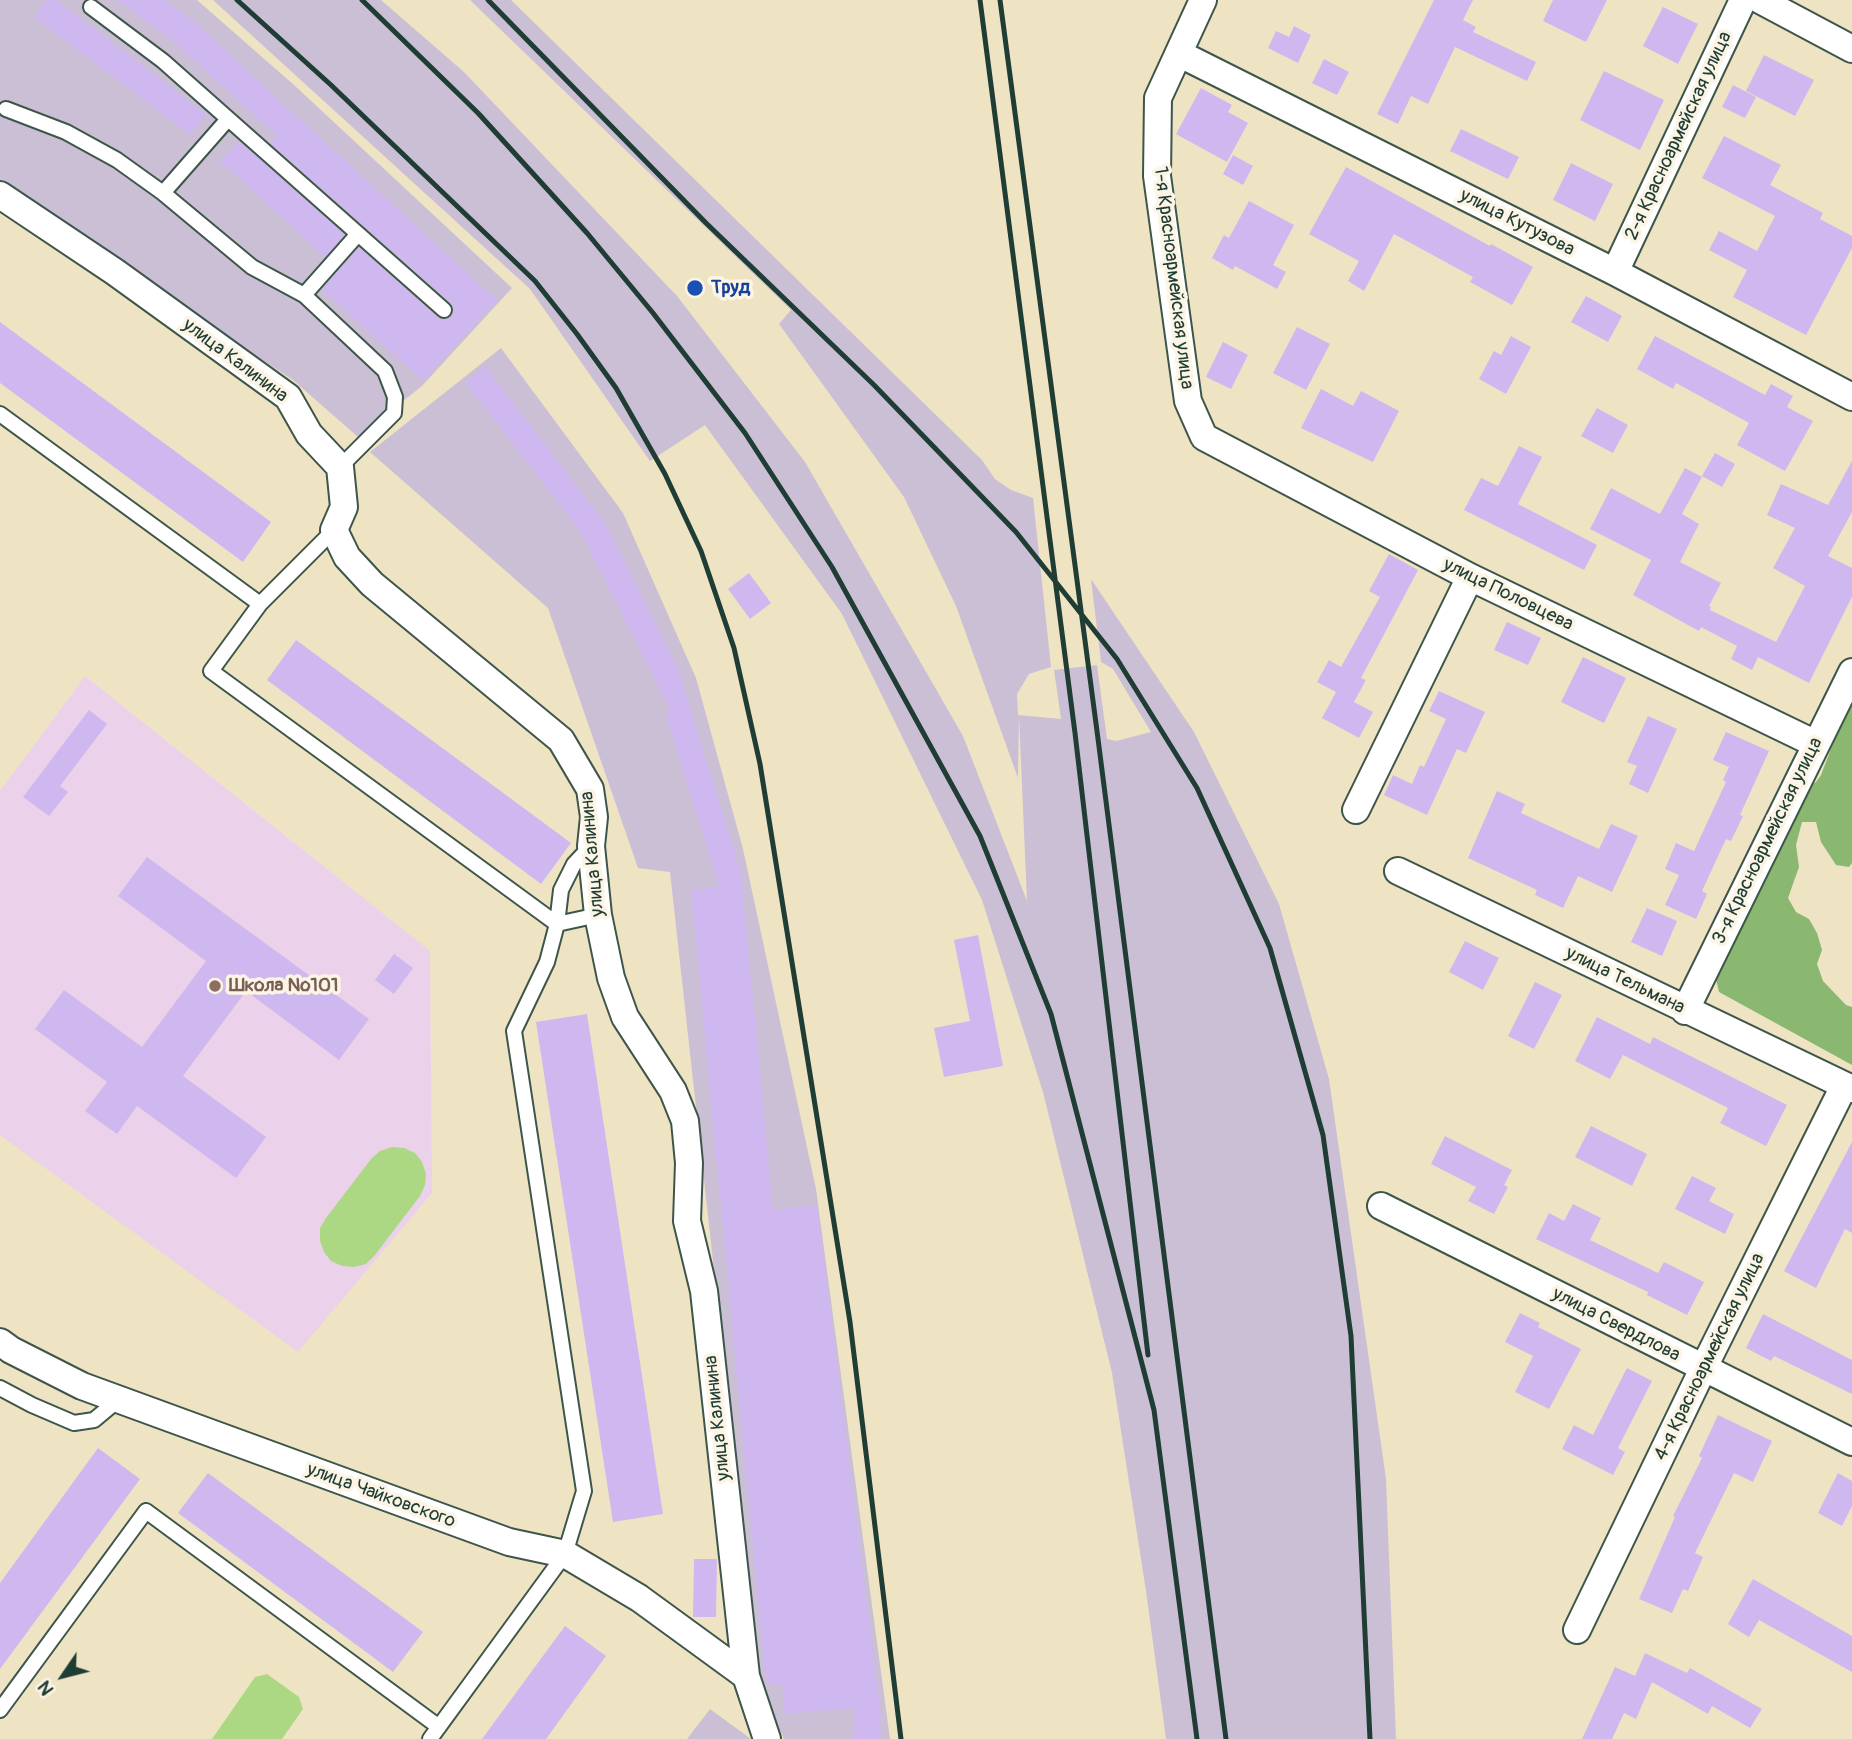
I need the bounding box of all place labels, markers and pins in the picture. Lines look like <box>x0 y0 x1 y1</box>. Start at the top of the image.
place label: Труд <box>711 277 750 299</box>
marker: Труд <box>685 278 705 298</box>
place label: Школа №101 <box>229 975 338 997</box>
marker: Школа №101 <box>207 978 223 994</box>

